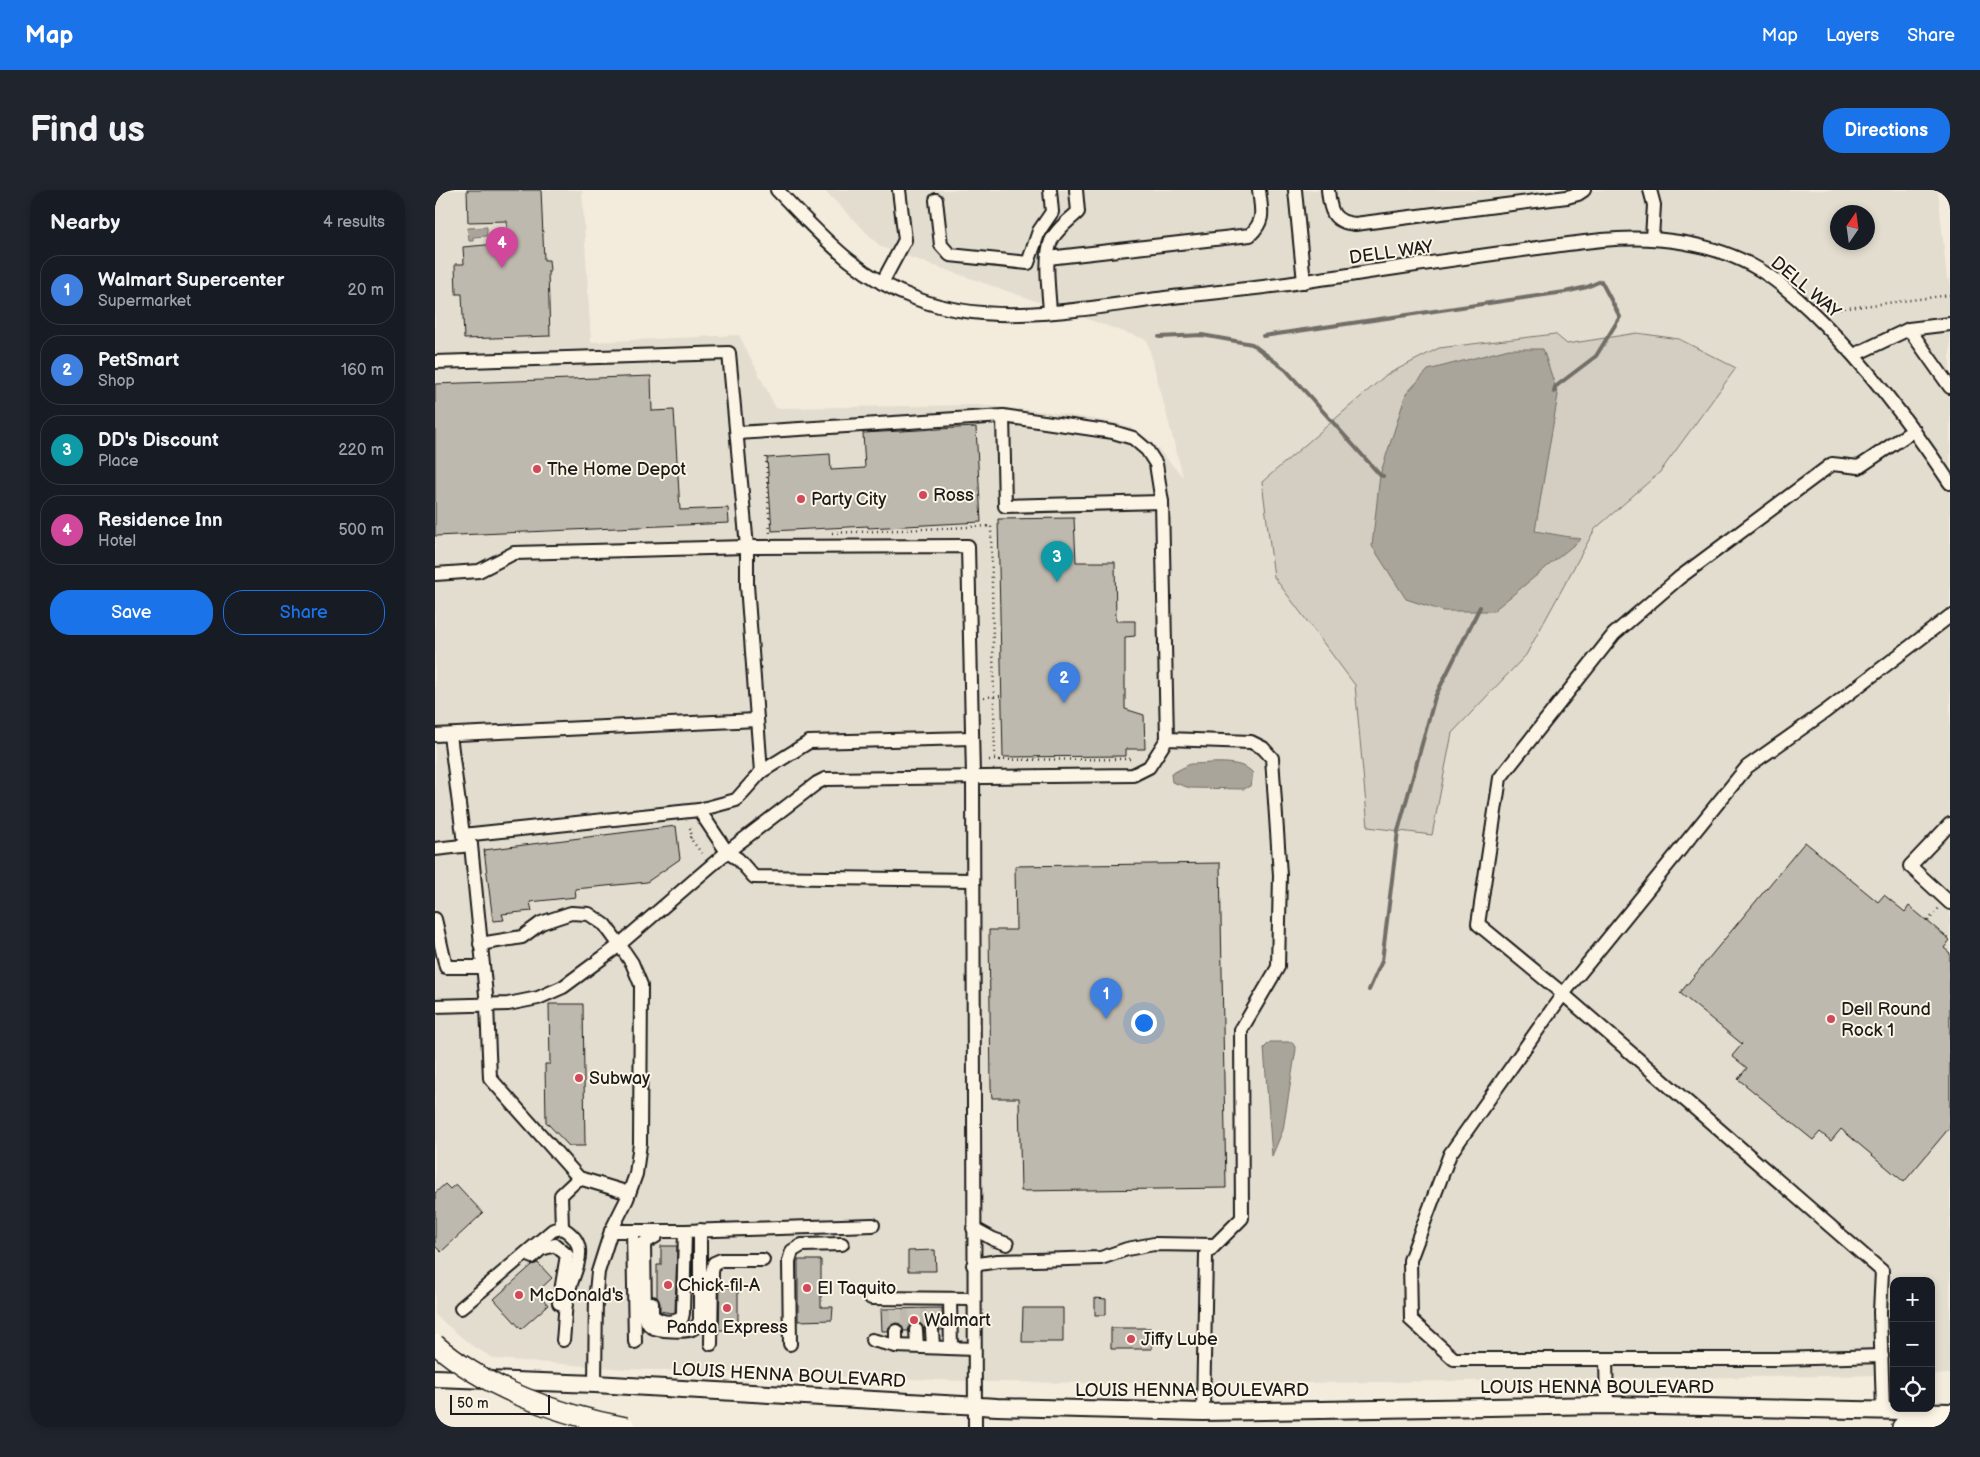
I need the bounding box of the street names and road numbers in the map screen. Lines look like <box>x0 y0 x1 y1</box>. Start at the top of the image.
street label: DELL WAY <box>1348 236 1435 269</box>
street label: DELL WAY <box>1767 252 1845 323</box>
street label: LOUIS HENNA BOULEVARD <box>672 1359 906 1392</box>
street label: LOUIS HENNA BOULEVARD <box>1480 1377 1714 1398</box>
street label: LOUIS HENNA BOULEVARD <box>1075 1380 1309 1401</box>

